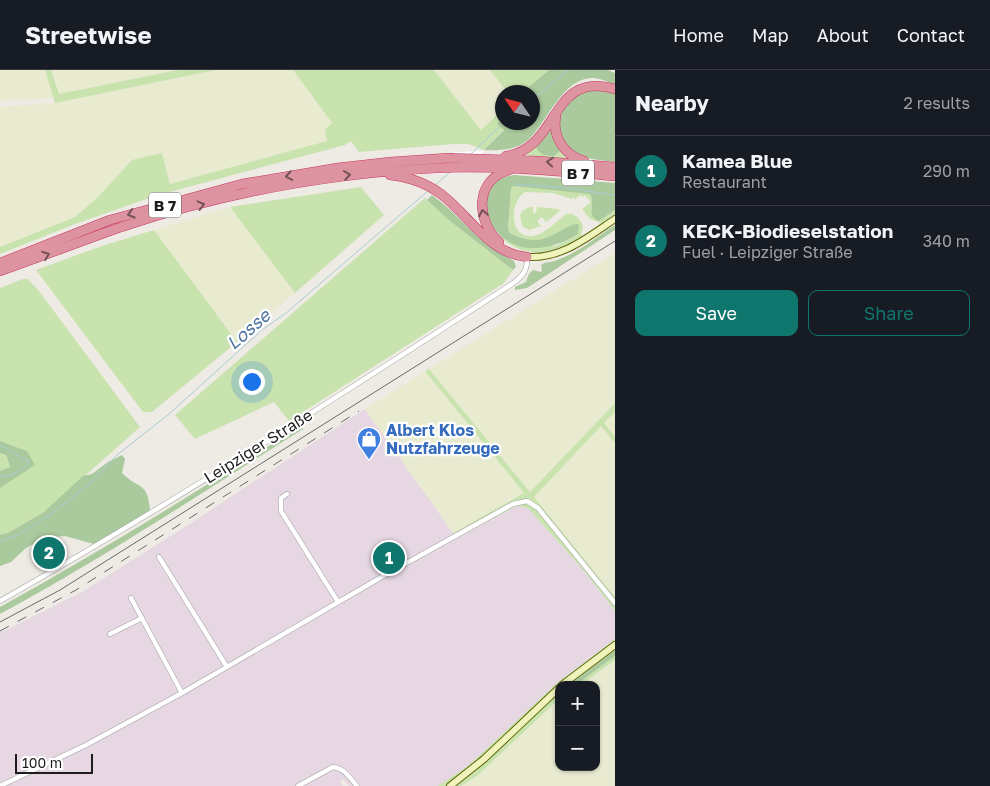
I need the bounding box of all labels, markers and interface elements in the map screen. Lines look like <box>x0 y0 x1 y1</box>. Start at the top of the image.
text: Streetwise <box>25 20 152 49</box>
text: Home <box>673 24 724 46</box>
text: Map <box>752 24 789 46</box>
text: About <box>817 24 869 46</box>
text: Contact <box>897 24 965 46</box>
north arrow <box>495 85 540 130</box>
text: Nearby <box>635 90 709 116</box>
text: 2 results <box>904 93 970 113</box>
text: Kamea Blue <box>682 149 793 172</box>
one-way arrow <box>546 156 554 167</box>
road number: B 7 <box>562 160 594 186</box>
text: 1 <box>647 161 655 181</box>
text: 290 m <box>923 161 970 181</box>
one-way arrow <box>344 170 352 181</box>
one-way arrow <box>284 171 293 181</box>
text: Restaurant <box>682 172 767 192</box>
road number: B 7 <box>149 192 181 218</box>
one-way arrow <box>196 200 205 211</box>
one-way arrow <box>127 209 136 219</box>
one-way arrow <box>479 209 489 218</box>
text: KECK-Biodieselstation <box>682 219 893 242</box>
text: 2 <box>646 231 656 251</box>
text: 340 m <box>923 231 970 251</box>
text: Fuel · Leipziger Straße <box>682 242 853 262</box>
one-way arrow <box>41 251 50 261</box>
button: Save <box>635 290 798 336</box>
button: Share <box>808 290 970 336</box>
water label: Losse <box>222 303 275 354</box>
your location <box>239 369 265 395</box>
street label: Leipziger Straße <box>200 405 316 487</box>
place label: Albert Klos Nutzfahrzeuge <box>386 420 500 458</box>
shop icon: Albert Klos Nutzfahrzeuge <box>356 426 382 460</box>
pin: 2 <box>33 534 65 572</box>
pin: 1 <box>373 539 405 577</box>
map controls <box>555 681 600 771</box>
button: + <box>555 681 600 726</box>
button: − <box>555 726 600 771</box>
scale bar <box>15 751 92 774</box>
text: 100 m <box>22 754 62 771</box>

